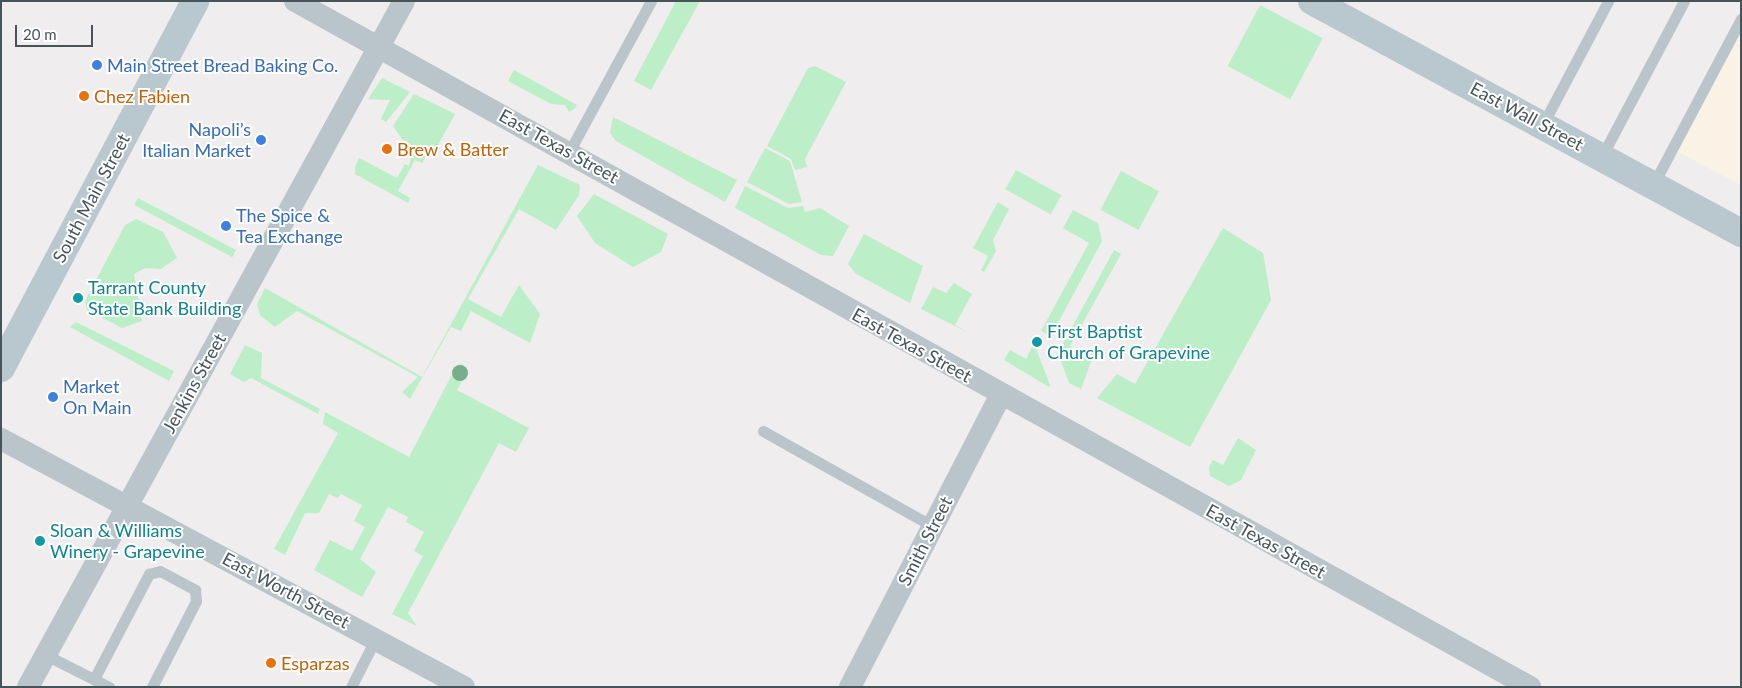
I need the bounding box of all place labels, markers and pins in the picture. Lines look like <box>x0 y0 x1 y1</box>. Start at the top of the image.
place label: Main Street Bread Baking Co. <box>107 54 338 76</box>
marker: Main Street Bread Baking Co. <box>91 59 103 71</box>
place label: Chez Fabien <box>94 85 190 107</box>
marker: Chez Fabien <box>78 90 90 102</box>
place label: Napoli’s Italian Market <box>142 119 251 162</box>
marker: Napoli’s Italian Market <box>255 134 267 146</box>
place label: Brew & Batter <box>397 138 509 160</box>
marker: Brew & Batter <box>381 143 393 155</box>
place label: The Spice & Tea Exchange <box>236 205 343 248</box>
marker: The Spice & Tea Exchange <box>220 220 232 232</box>
place label: Tarrant County State Bank Building <box>88 277 241 320</box>
marker: Tarrant County State Bank Building <box>72 292 84 304</box>
place label: First Baptist Church of Grapevine <box>1047 321 1210 364</box>
marker: First Baptist Church of Grapevine <box>1031 336 1043 348</box>
place label: Market On Main <box>63 376 132 418</box>
marker: Market On Main <box>47 391 59 403</box>
place label: Sloan & Williams Winery - Grapevine <box>50 520 205 562</box>
marker: Sloan & Williams Winery - Grapevine <box>34 535 46 547</box>
place label: Esparzas <box>281 652 350 674</box>
marker: Esparzas <box>265 657 277 669</box>

